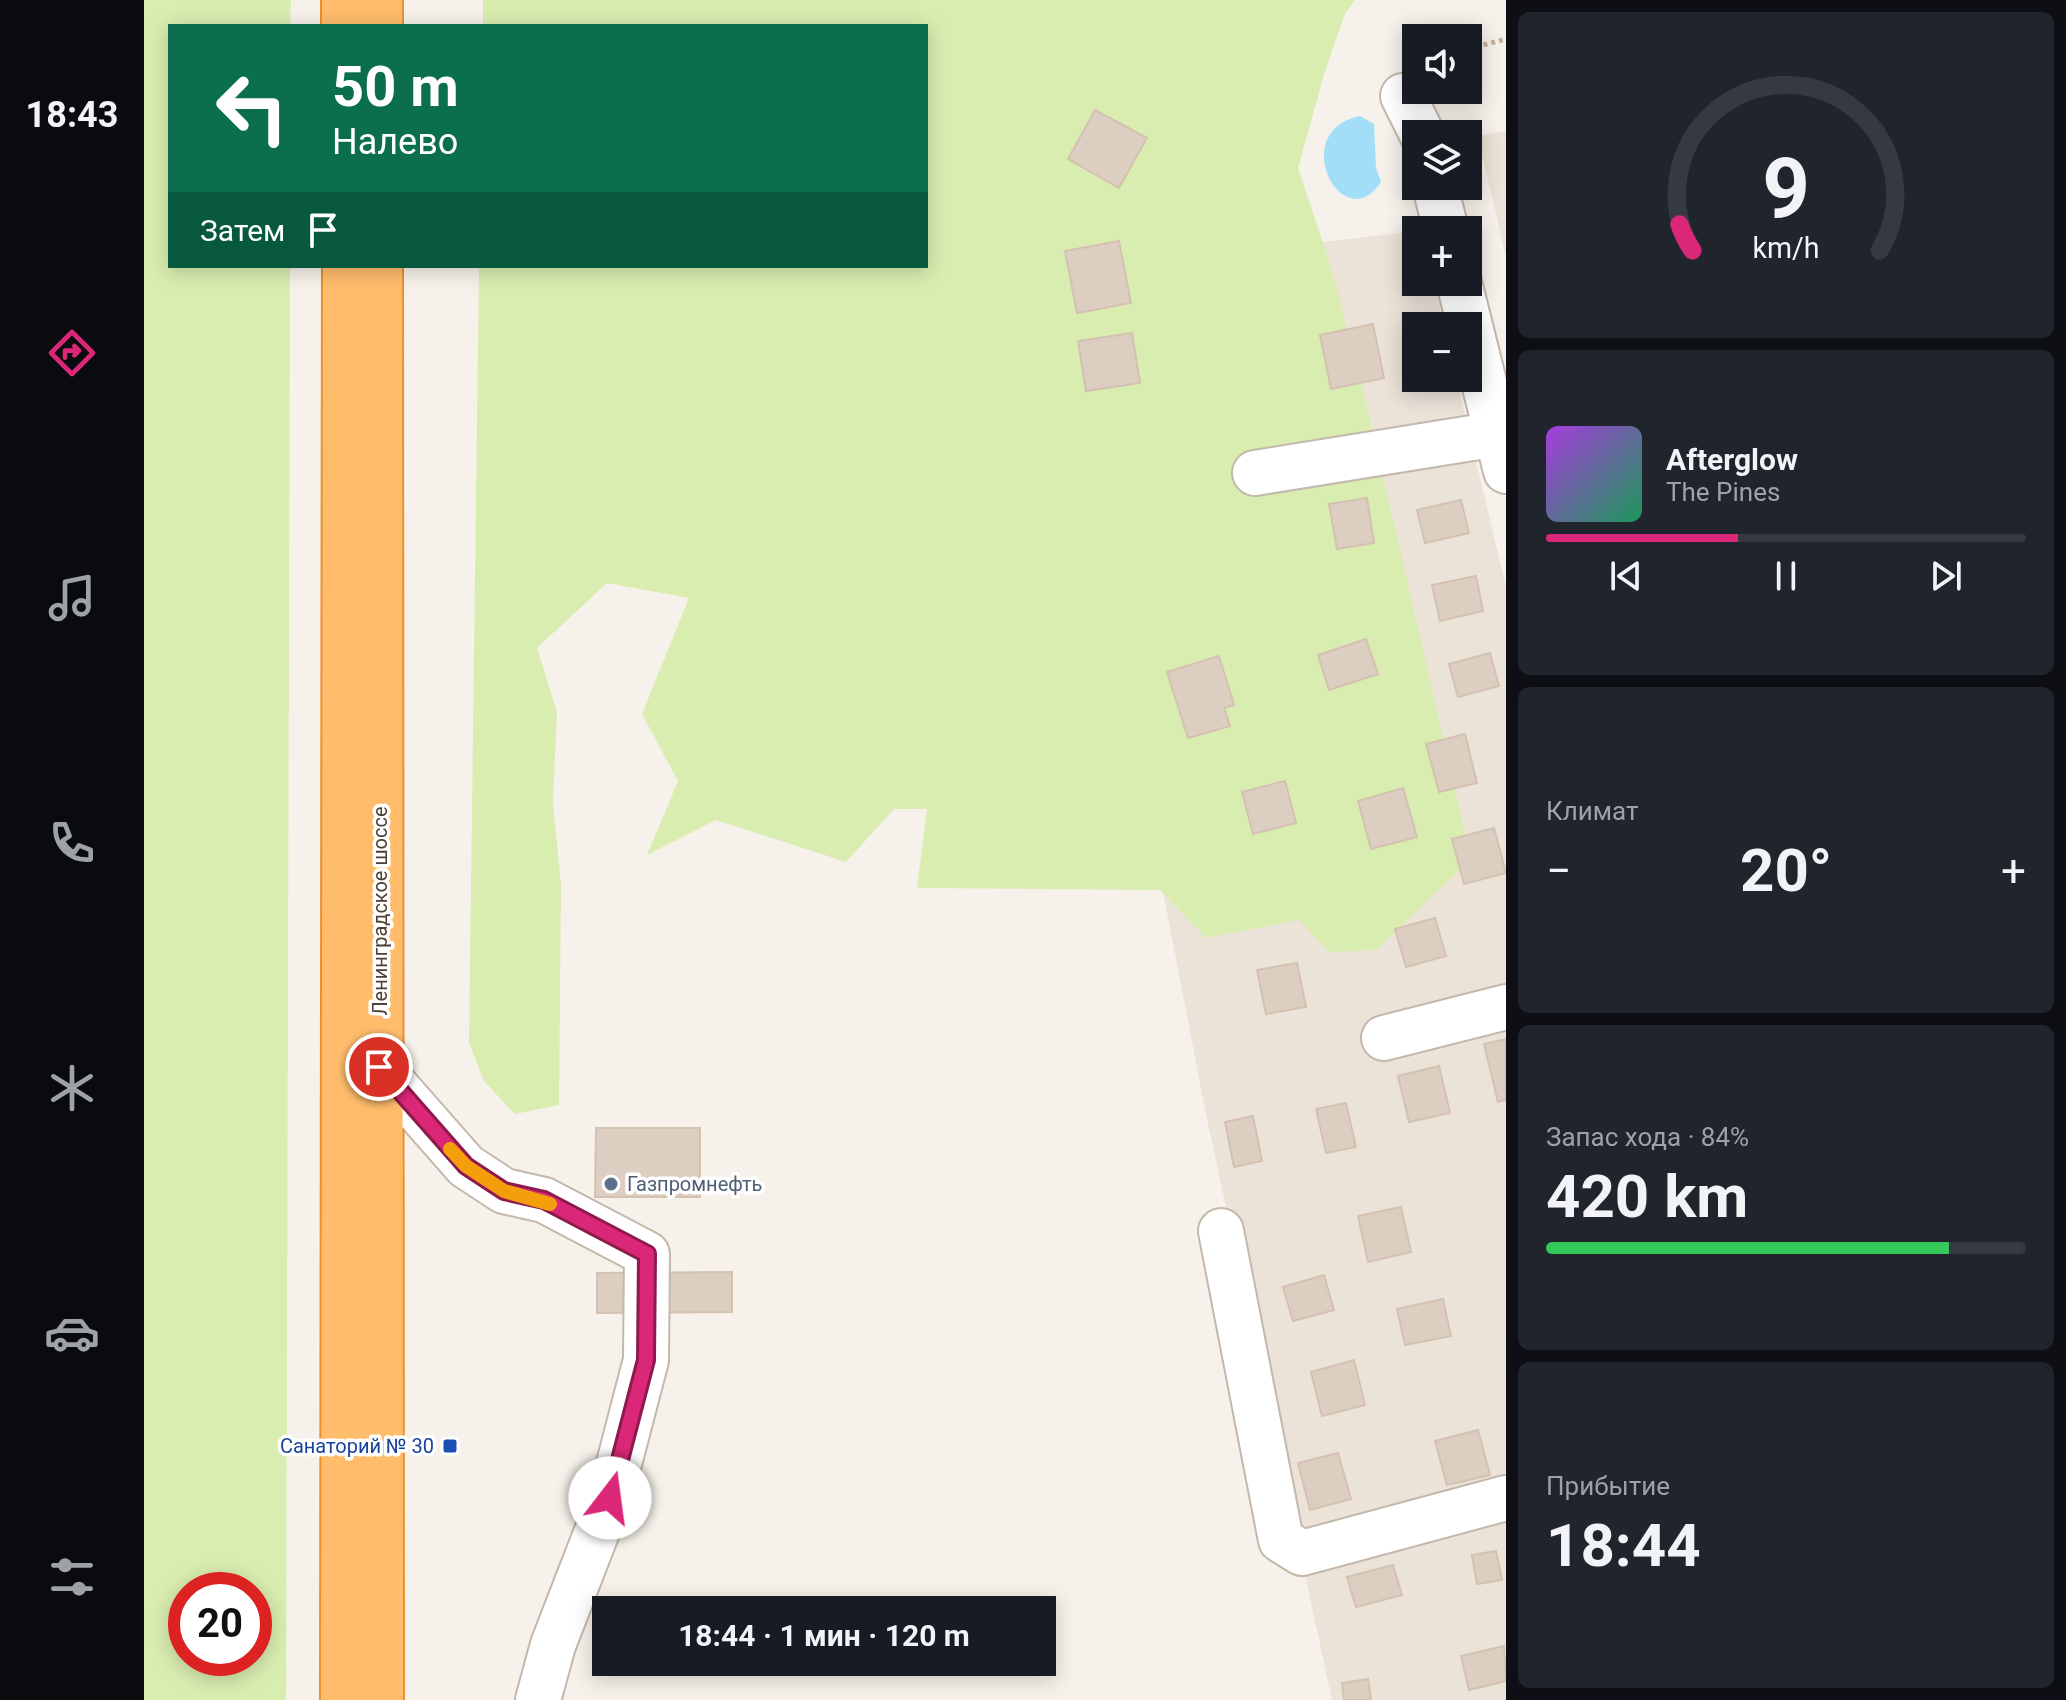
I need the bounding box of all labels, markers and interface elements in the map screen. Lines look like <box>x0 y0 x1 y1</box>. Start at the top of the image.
map controls <box>1402 24 1482 392</box>
button: sound <box>1402 24 1482 104</box>
text: 50 m <box>332 54 459 120</box>
icon: left <box>200 56 304 160</box>
text: 18:43 <box>26 94 118 136</box>
button: layers <box>1402 120 1482 200</box>
text: Налево <box>332 121 458 163</box>
text: 9 <box>1762 139 1810 236</box>
icon: arrive <box>301 208 345 252</box>
text: Затем <box>200 213 285 248</box>
button: + <box>1402 216 1482 296</box>
text: km/h <box>1752 231 1820 265</box>
button: − <box>1402 312 1482 392</box>
icon: directions <box>44 325 100 381</box>
text: Afterglow <box>1666 442 1798 477</box>
text: The Pines <box>1666 477 1780 507</box>
icon: previous <box>1604 554 1648 598</box>
icon: pause <box>1764 554 1808 598</box>
icon: next <box>1924 554 1968 598</box>
icon: music <box>44 570 100 626</box>
text: Климат <box>1546 796 1638 826</box>
street label: Ленинградское шоссе <box>368 806 392 1016</box>
icon: phone <box>44 815 100 871</box>
text: 20° <box>1740 835 1832 906</box>
text: − <box>1546 845 1571 897</box>
text: + <box>2001 845 2026 897</box>
pin <box>345 1033 413 1101</box>
icon: arrive <box>357 1045 401 1089</box>
icon: climate <box>44 1060 100 1116</box>
text: Запас хода · 84% <box>1546 1122 1749 1152</box>
text: 420 km <box>1546 1161 1748 1232</box>
place label: Газпромнефть <box>627 1172 762 1196</box>
marker: Газпромнефть <box>602 1175 620 1193</box>
icon: car <box>44 1305 100 1361</box>
place label: Санаторий № 30 <box>280 1434 434 1458</box>
marker: Санаторий № 30 <box>441 1437 459 1455</box>
position arrow <box>568 1456 652 1540</box>
text: Прибытие <box>1546 1471 1670 1501</box>
text: 18:44 <box>1546 1510 1701 1581</box>
icon: filters <box>44 1549 100 1605</box>
speed limit sign: 20 <box>168 1572 272 1676</box>
text: 18:44 · 1 мин · 120 m <box>678 1618 970 1653</box>

